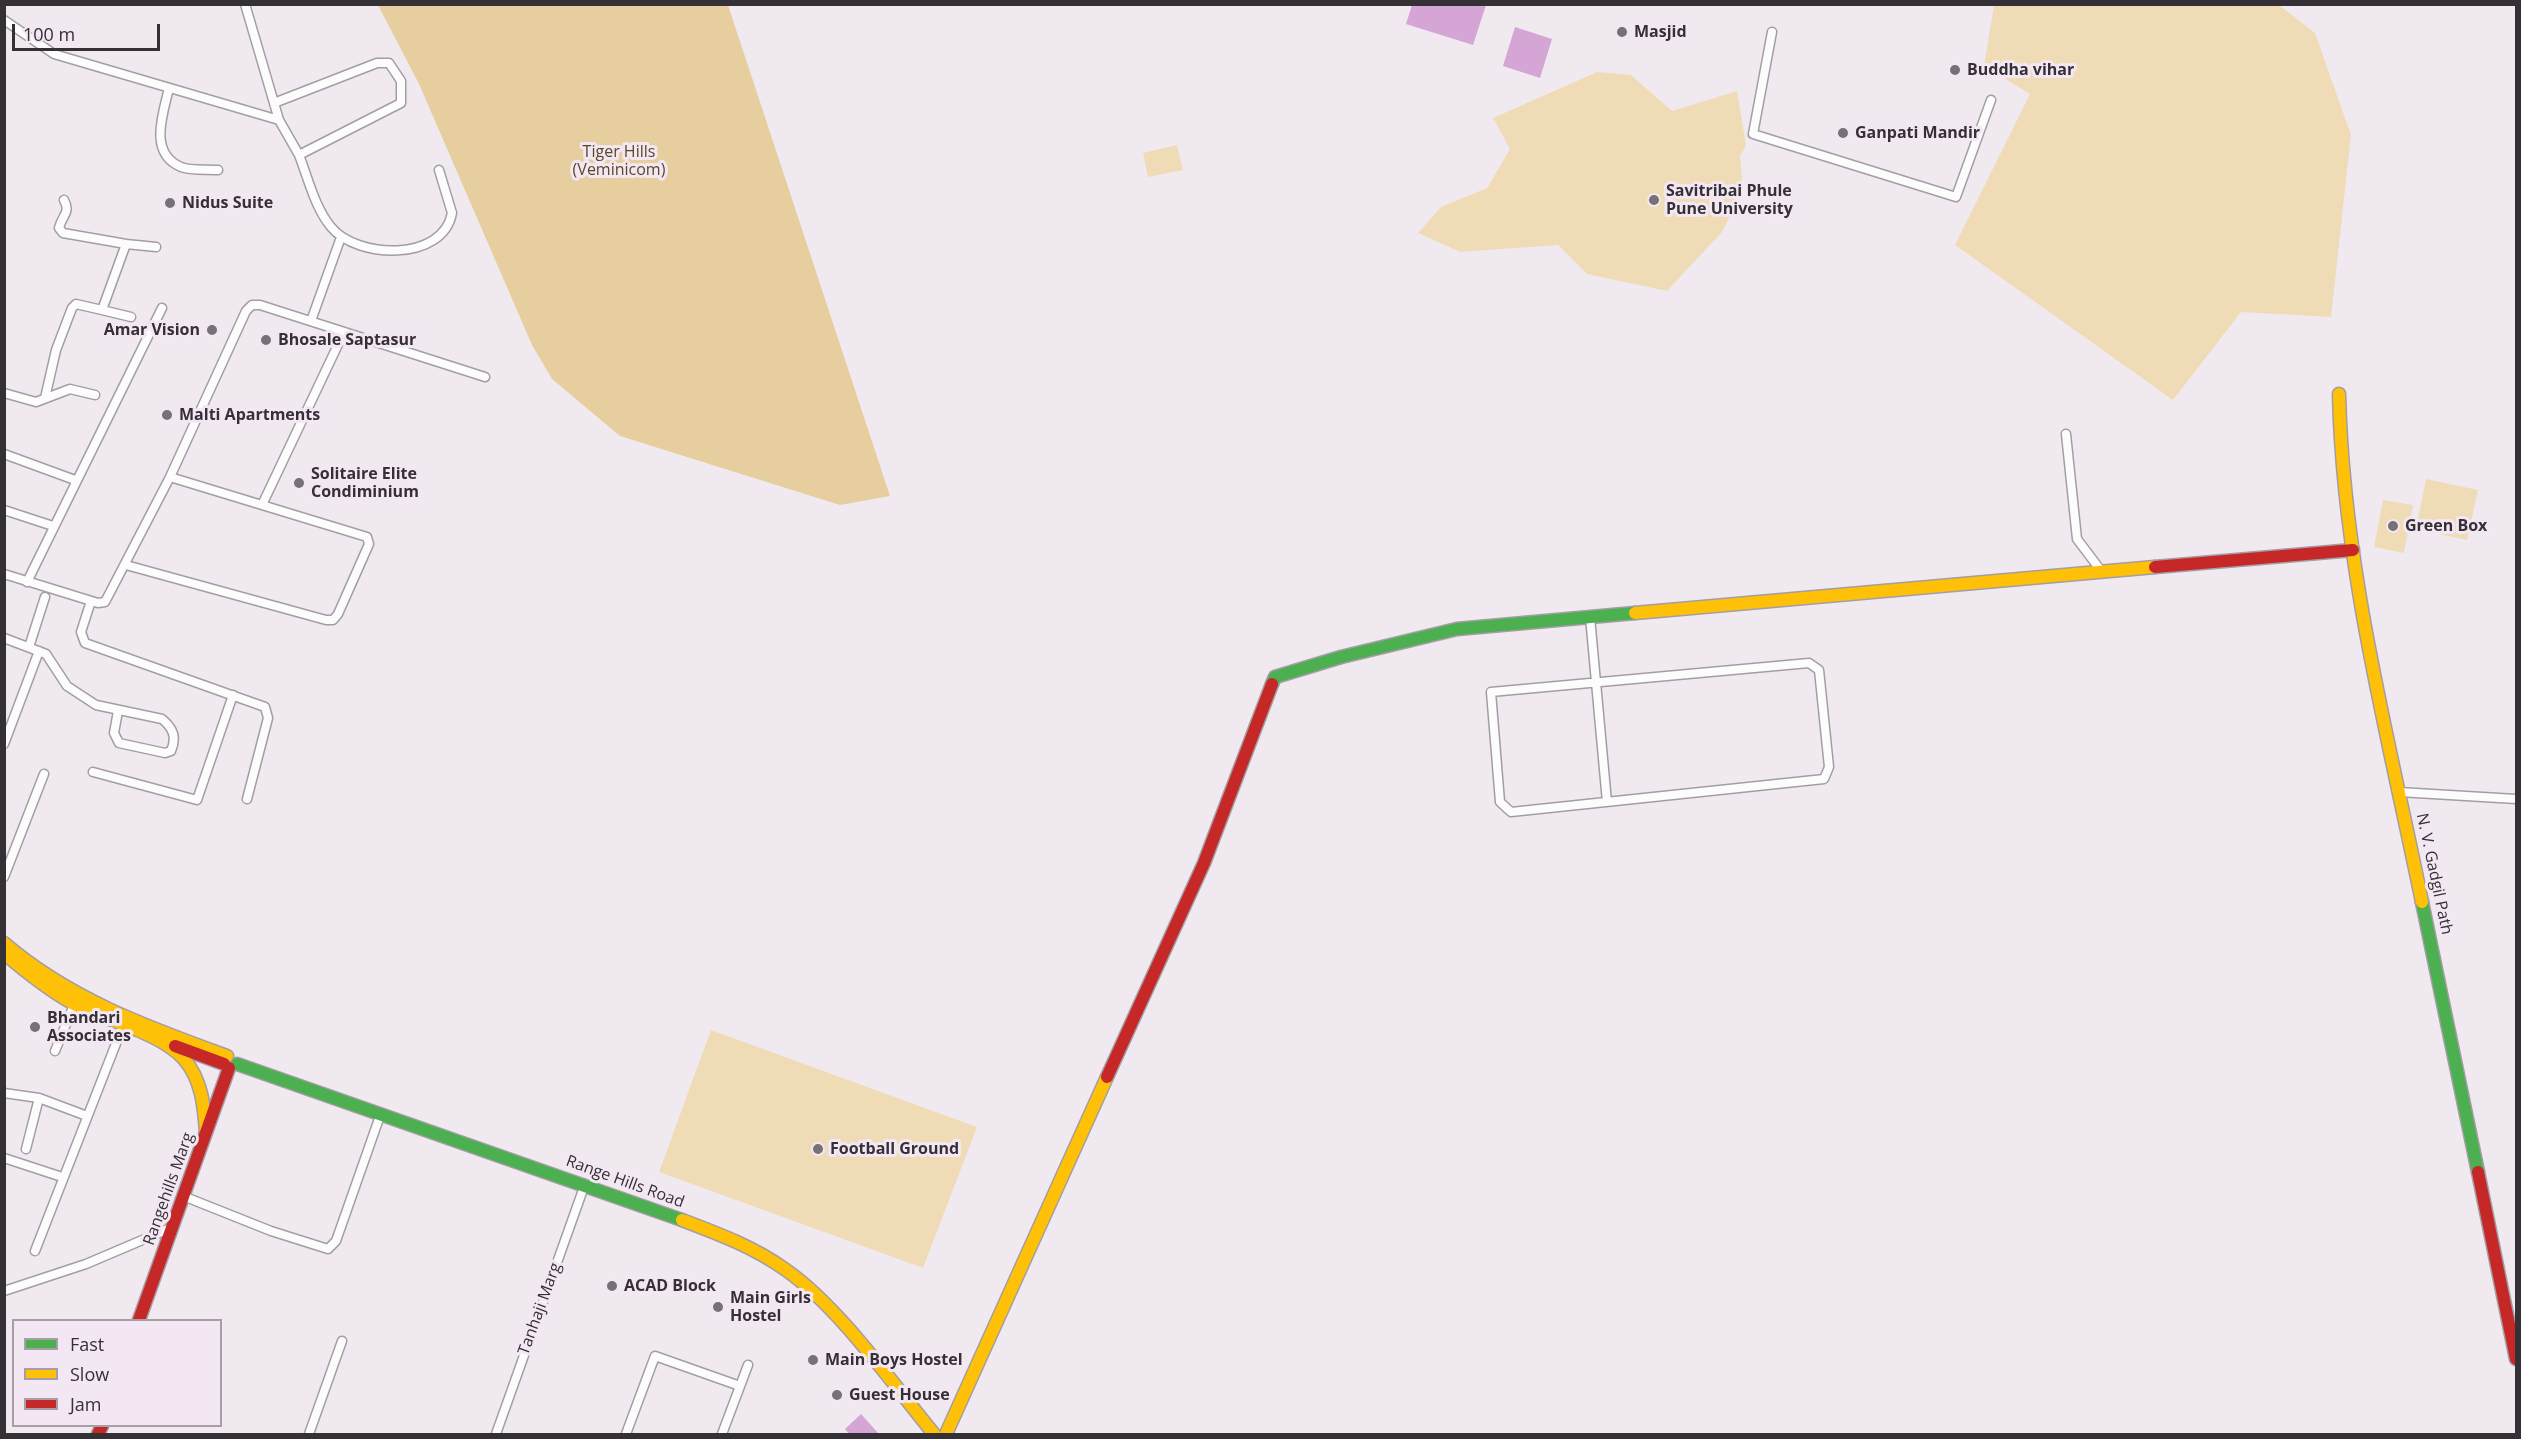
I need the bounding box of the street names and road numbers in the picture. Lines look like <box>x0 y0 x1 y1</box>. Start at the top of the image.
street label: N. V. Gadgil Path <box>2412 812 2456 936</box>
street label: Rangehills Marg <box>140 1130 198 1248</box>
street label: Range Hills Road <box>563 1152 687 1212</box>
street label: Tanhaji Marg <box>514 1260 566 1358</box>

